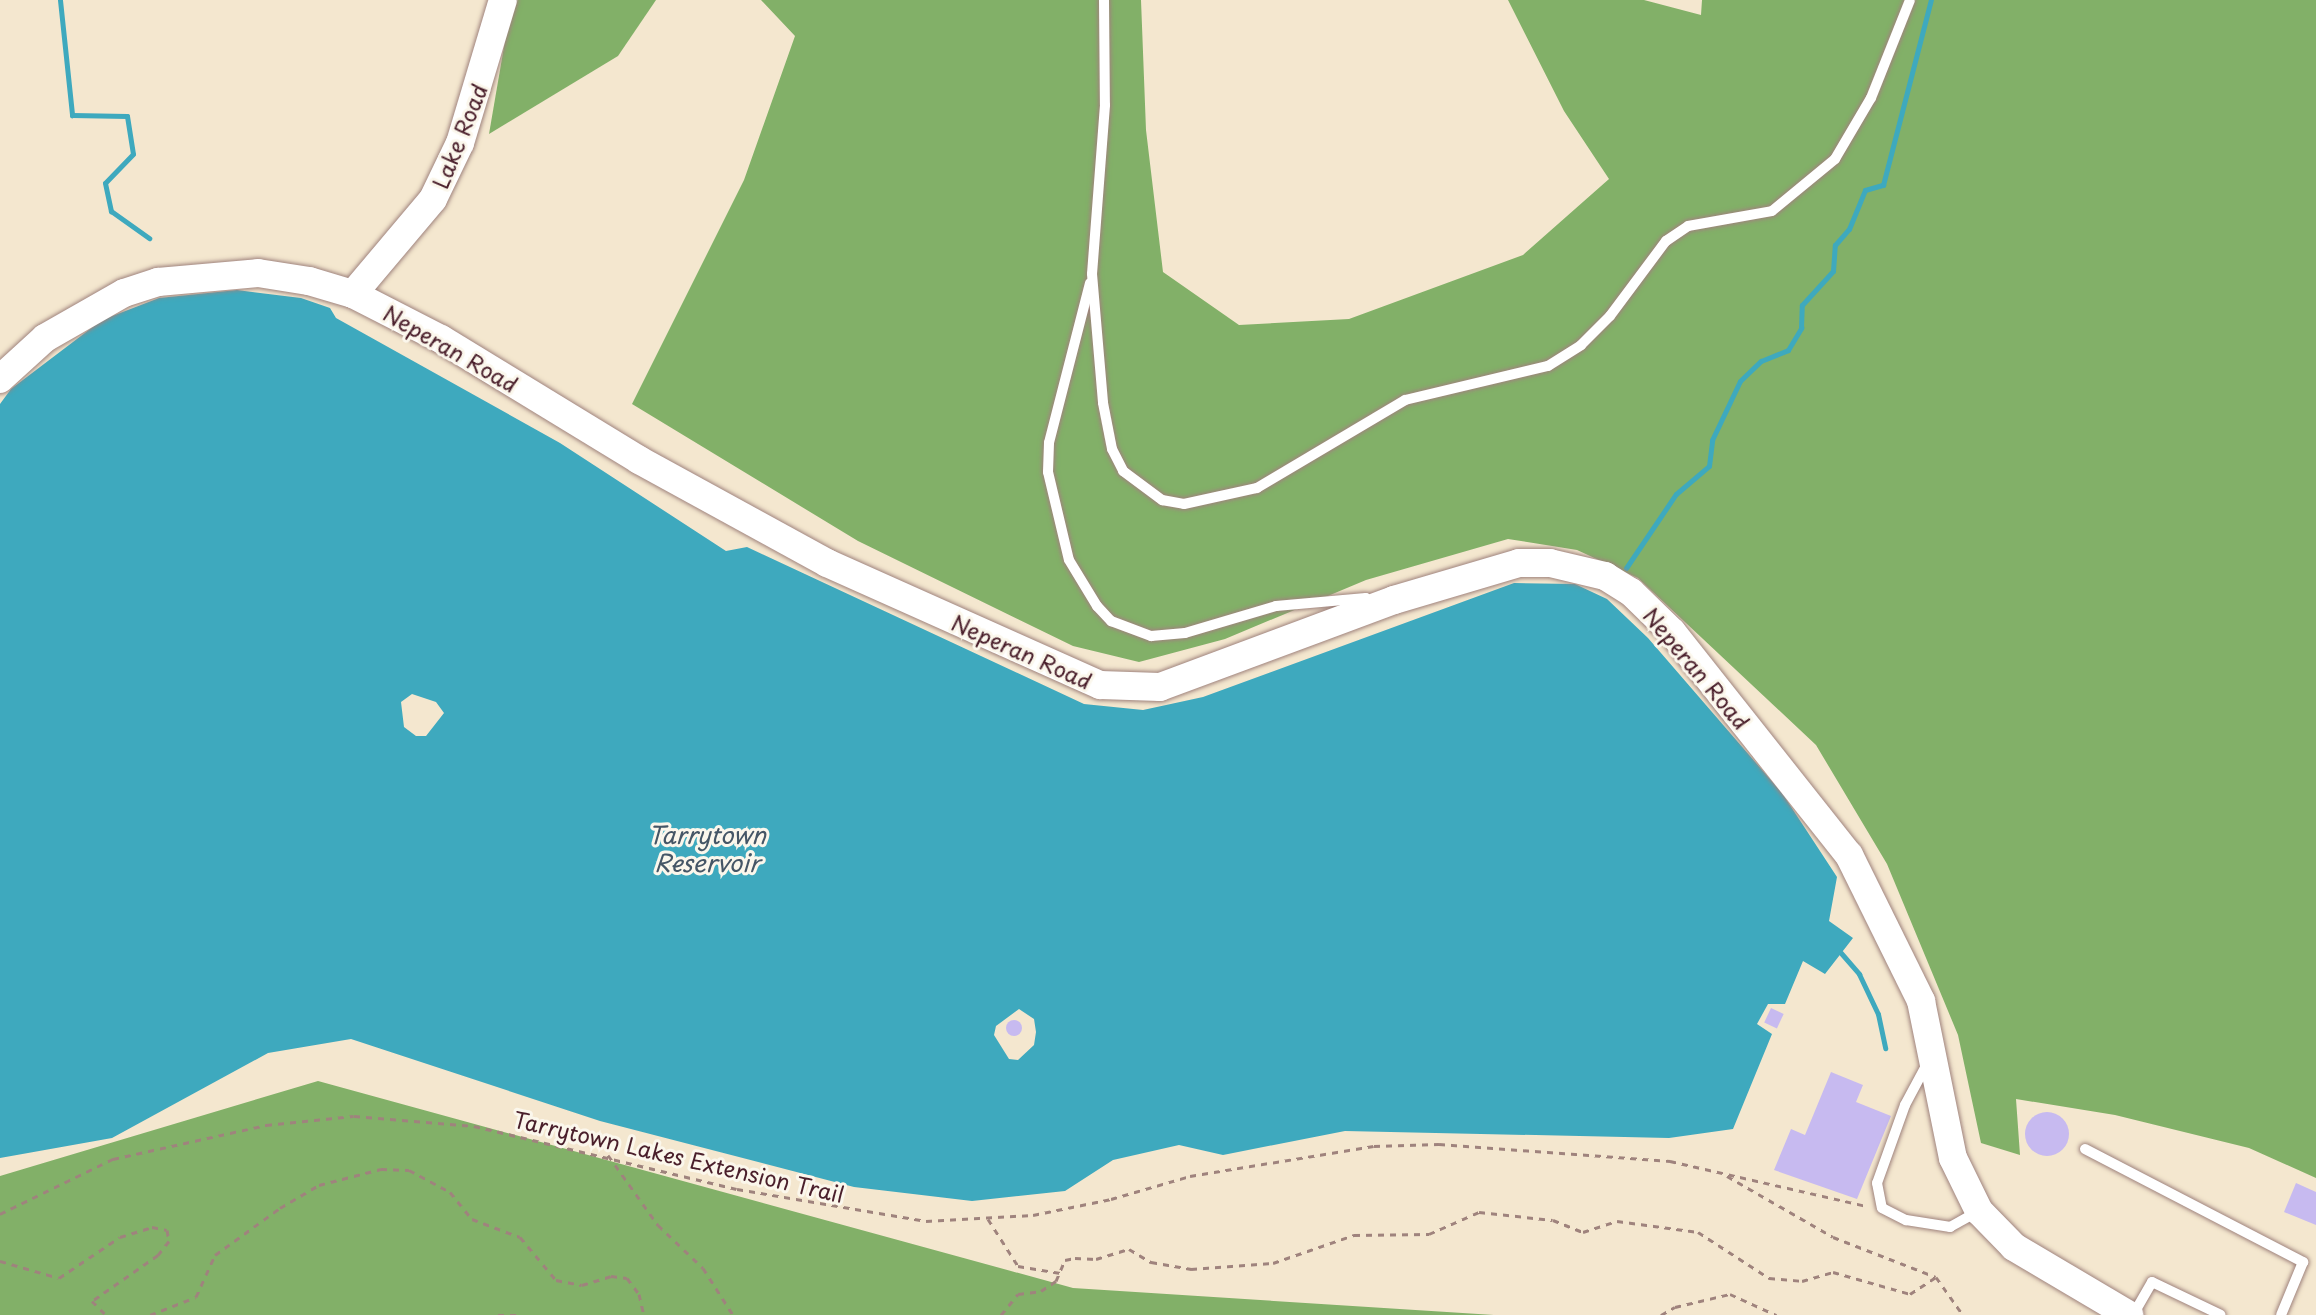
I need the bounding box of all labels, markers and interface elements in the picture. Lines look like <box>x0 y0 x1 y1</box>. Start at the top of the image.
street label: Lake Road <box>426 80 492 192</box>
street label: Neperan Road <box>379 299 523 397</box>
street label: Neperan Road <box>1639 602 1755 734</box>
street label: Neperan Road <box>948 608 1096 694</box>
water label: Tarrytown Reservoir <box>648 821 766 877</box>
street label: Tarrytown Lakes Extension Trail <box>510 1105 848 1207</box>

